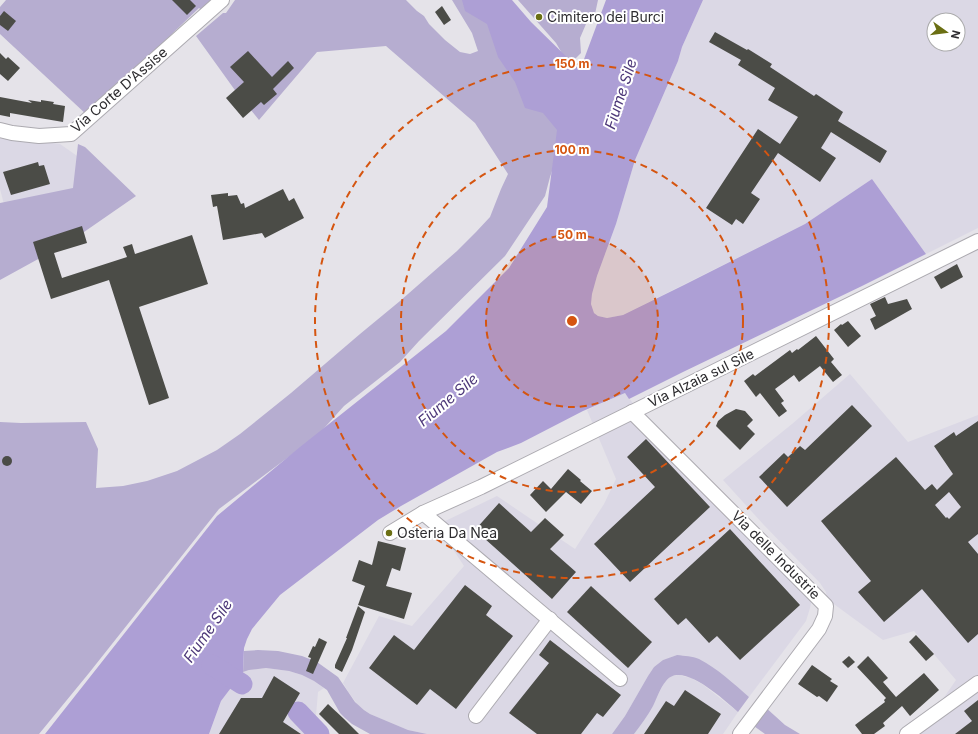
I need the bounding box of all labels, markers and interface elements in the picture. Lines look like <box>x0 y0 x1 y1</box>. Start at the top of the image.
place label: Cimitero dei Burci <box>547 8 664 25</box>
marker: Cimitero dei Burci <box>534 12 544 22</box>
north arrow <box>926 12 966 52</box>
text: N <box>948 29 964 40</box>
street label: Via Corte D'Assise <box>67 43 170 136</box>
text: 150 m <box>555 56 589 71</box>
water label: Fiume Sile <box>600 56 641 131</box>
text: 100 m <box>554 142 590 157</box>
text: 50 m <box>557 227 587 242</box>
centre of rings <box>565 314 579 328</box>
street label: Via Alzaia sul Sile <box>645 345 756 411</box>
water label: Fiume Sile <box>414 369 482 430</box>
street label: Via delle Industrie <box>728 507 824 603</box>
place label: Osteria Da Nea <box>397 524 497 541</box>
marker: Osteria Da Nea <box>384 528 394 538</box>
water label: Fiume Sile <box>179 595 236 666</box>

